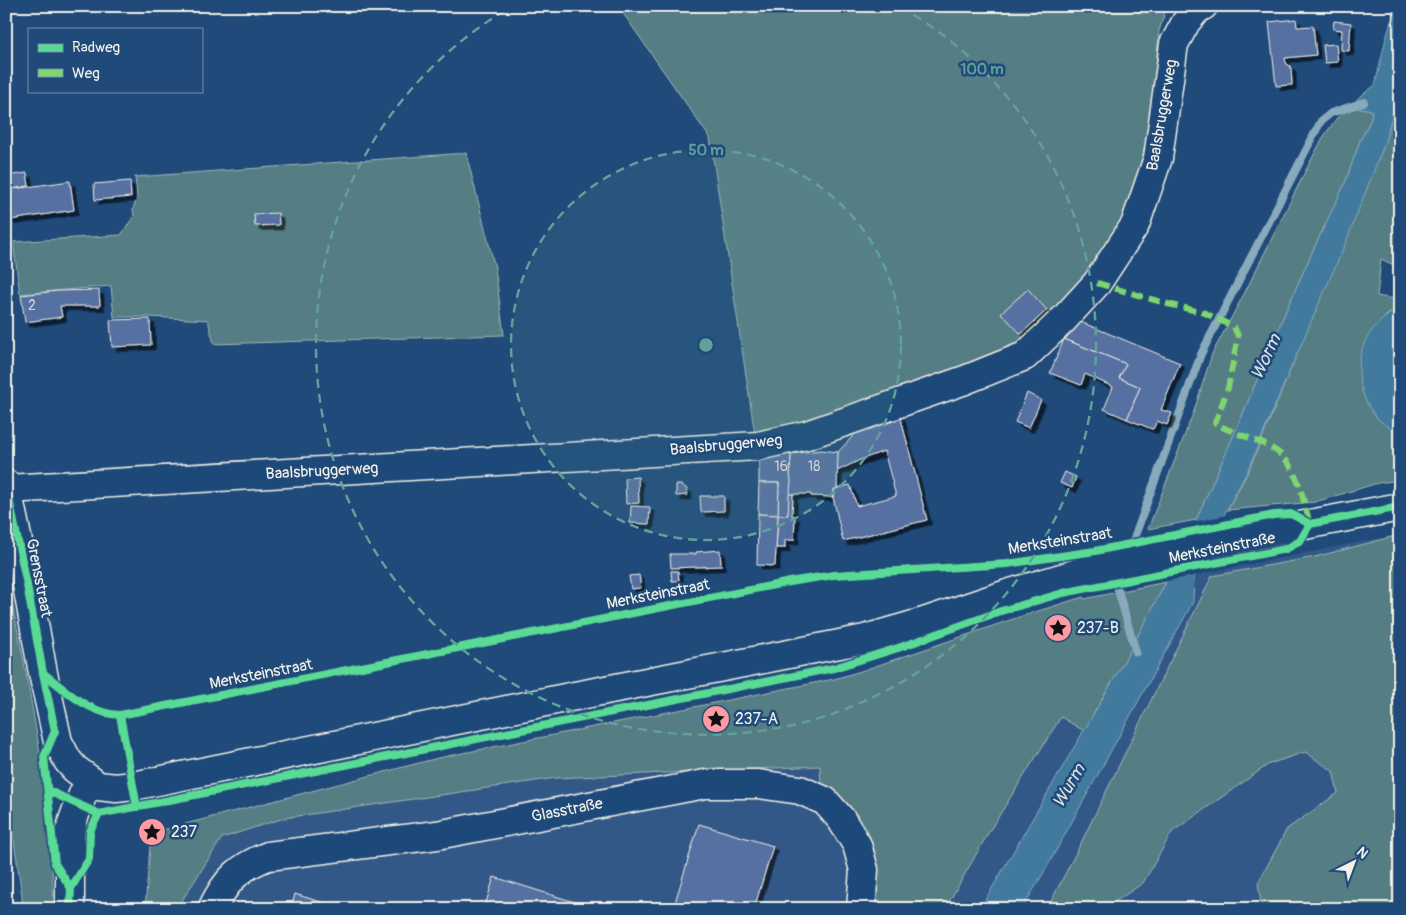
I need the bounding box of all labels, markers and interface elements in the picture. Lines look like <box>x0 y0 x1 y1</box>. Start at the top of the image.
legend <box>28 28 202 92</box>
text: Radweg <box>72 38 120 57</box>
street label: Baalsbruggerweg <box>1142 58 1182 172</box>
text: 100 m <box>961 60 1003 79</box>
text: Weg <box>72 64 100 83</box>
text: 50 m <box>689 141 723 160</box>
house number: 2 <box>28 297 36 314</box>
water label: Worm <box>1246 330 1287 383</box>
centre of rings <box>697 336 715 354</box>
street label: Baalsbruggerweg <box>669 430 783 460</box>
street label: Baalsbruggerweg <box>265 458 379 484</box>
house number: 16 <box>774 458 788 475</box>
house number: 18 <box>808 458 820 475</box>
street label: Merksteinstraat <box>1007 523 1114 559</box>
street label: Merksteinstraße <box>1167 528 1277 568</box>
street label: Grensstraat <box>22 537 57 620</box>
street label: Merksteinstraat <box>605 574 712 614</box>
place icon: 237-B <box>1043 613 1073 643</box>
place label: 237-B <box>1077 618 1119 638</box>
street label: Merksteinstraat <box>208 654 315 694</box>
place icon: 237-A <box>701 704 731 734</box>
place label: 237-A <box>735 709 778 729</box>
water label: Wurm <box>1047 759 1091 812</box>
street label: Glasstraße <box>530 793 604 827</box>
place icon: 237 <box>137 817 167 847</box>
place label: 237 <box>171 822 197 842</box>
north arrow <box>1328 838 1378 888</box>
text: N <box>1353 843 1372 862</box>

